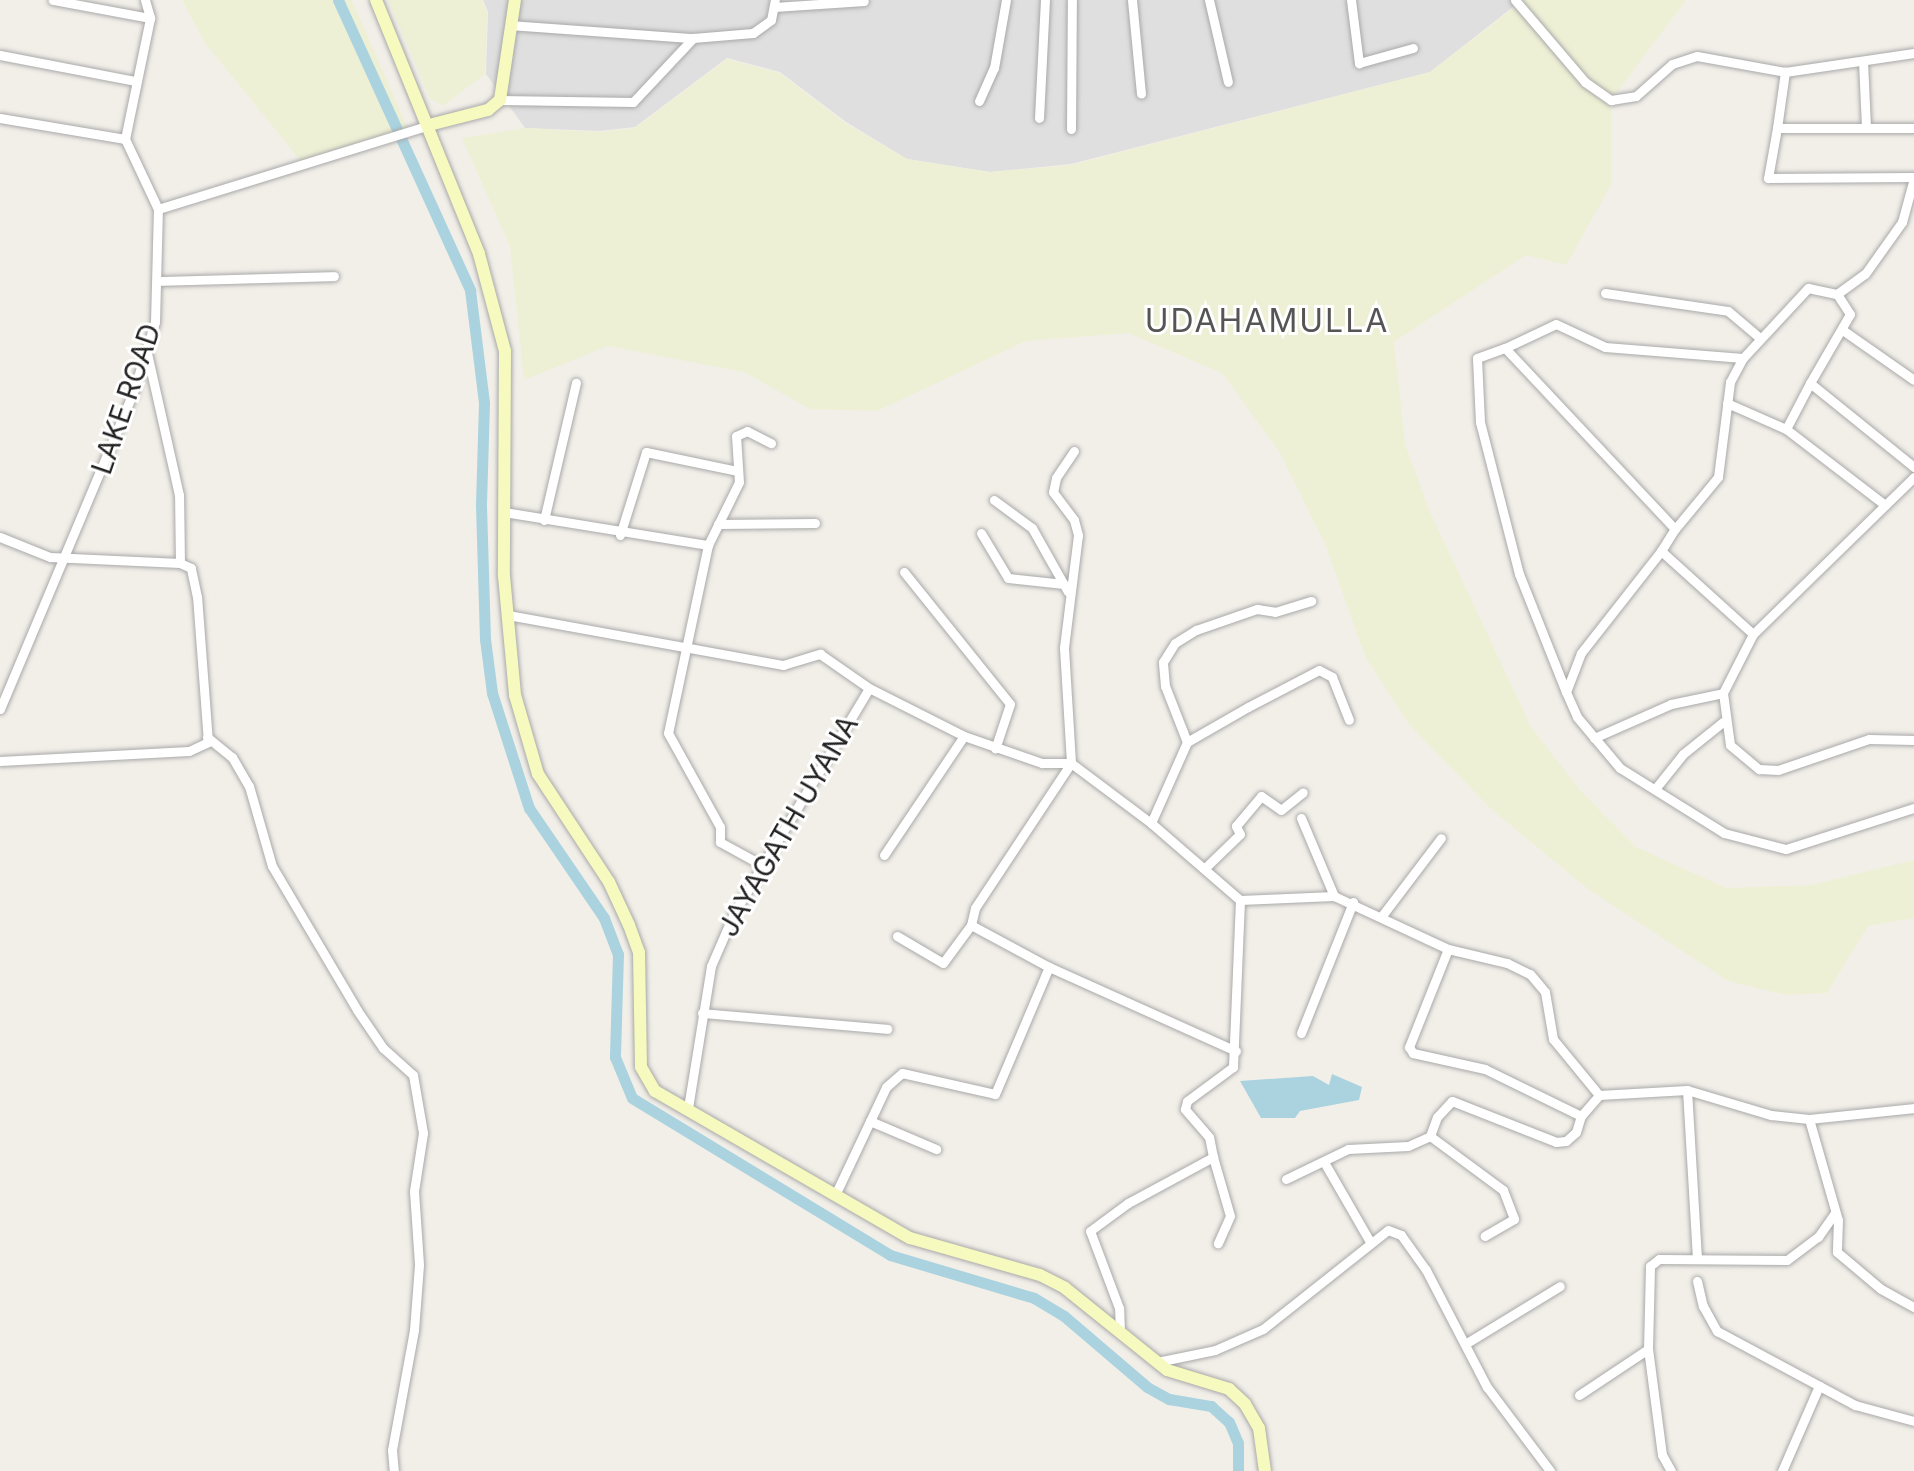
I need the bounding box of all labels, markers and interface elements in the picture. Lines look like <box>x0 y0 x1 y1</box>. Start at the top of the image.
district label: UDAHAMULLA <box>1145 302 1389 340</box>
street label: LAKE ROAD <box>85 319 167 479</box>
street label: JAYAGATH UYANA <box>711 710 865 942</box>

